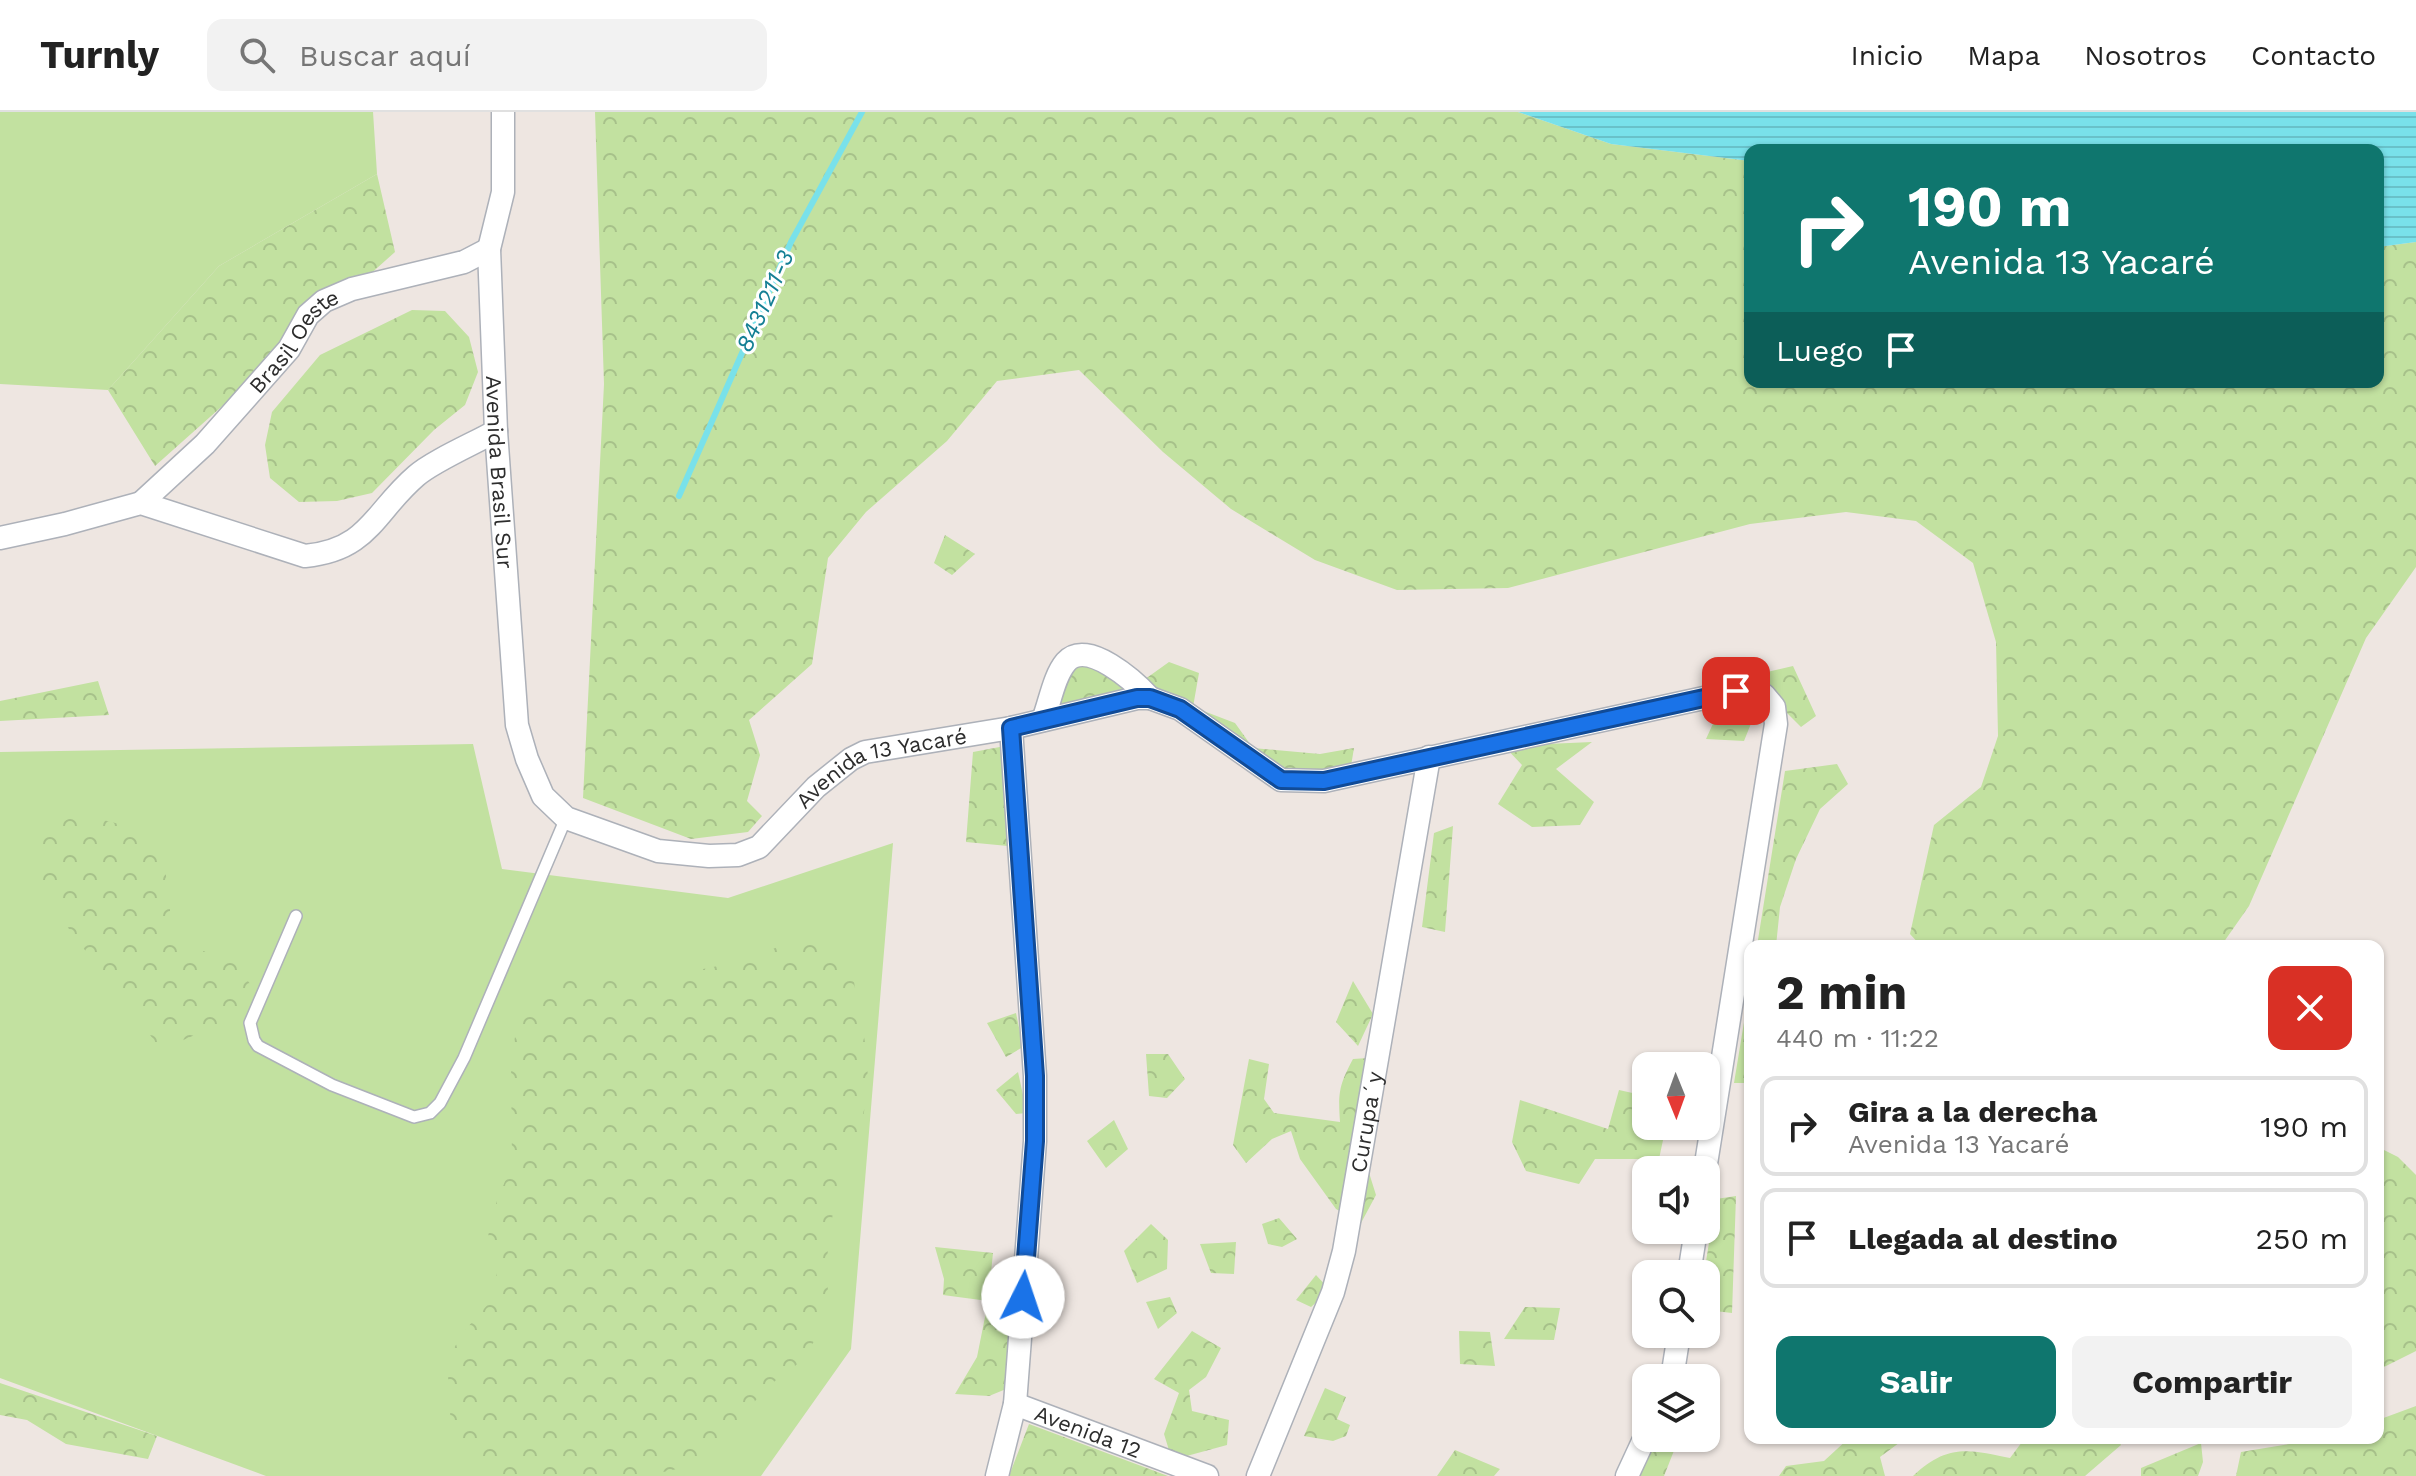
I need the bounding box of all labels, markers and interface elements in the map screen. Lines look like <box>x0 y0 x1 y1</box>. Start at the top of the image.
search box <box>207 19 767 91</box>
text: Turnly <box>40 33 159 77</box>
icon: search <box>235 33 279 77</box>
text: Buscar aquí <box>299 38 471 73</box>
text: Inicio <box>1851 39 1923 72</box>
text: Mapa <box>1967 39 2040 72</box>
text: Nosotros <box>2084 39 2207 72</box>
text: Contacto <box>2251 39 2376 72</box>
text: 190 m <box>1908 174 2071 240</box>
icon: right <box>1776 176 1880 280</box>
text: Avenida 13 Yacaré <box>1908 241 2215 283</box>
water label: 8431211-3 <box>730 246 800 356</box>
street label: Brasil Oeste <box>244 284 342 398</box>
icon: arrive <box>1879 328 1923 372</box>
text: Luego <box>1776 333 1863 368</box>
street label: Avenida Brasil Sur <box>481 375 518 570</box>
pin <box>1702 657 1770 725</box>
icon: arrive <box>1714 669 1758 713</box>
street label: Avenida 13 Yacaré <box>790 723 969 813</box>
text: 2 min <box>1776 964 1907 1021</box>
button: close <box>2268 966 2352 1050</box>
text: 440 m · 11:22 <box>1776 1023 1939 1053</box>
north arrow <box>1632 1052 1720 1140</box>
map controls <box>1632 1052 1720 1452</box>
street label: Curupa´y <box>1345 1069 1387 1174</box>
text: Gira a la derecha <box>1848 1094 2097 1129</box>
icon: right <box>1780 1104 1824 1148</box>
text: 190 m <box>2260 1109 2348 1144</box>
text: Avenida 13 Yacaré <box>1848 1129 2069 1159</box>
button: sound <box>1632 1156 1720 1244</box>
icon: arrive <box>1780 1216 1824 1260</box>
text: Llegada al destino <box>1848 1221 2118 1256</box>
text: 250 m <box>2256 1221 2348 1256</box>
position arrow <box>981 1255 1065 1339</box>
button: search <box>1632 1260 1720 1348</box>
button: Salir <box>1776 1336 2056 1428</box>
button: Compartir <box>2072 1336 2352 1428</box>
button: layers <box>1632 1364 1720 1452</box>
street label: Avenida 12 <box>1031 1400 1145 1463</box>

